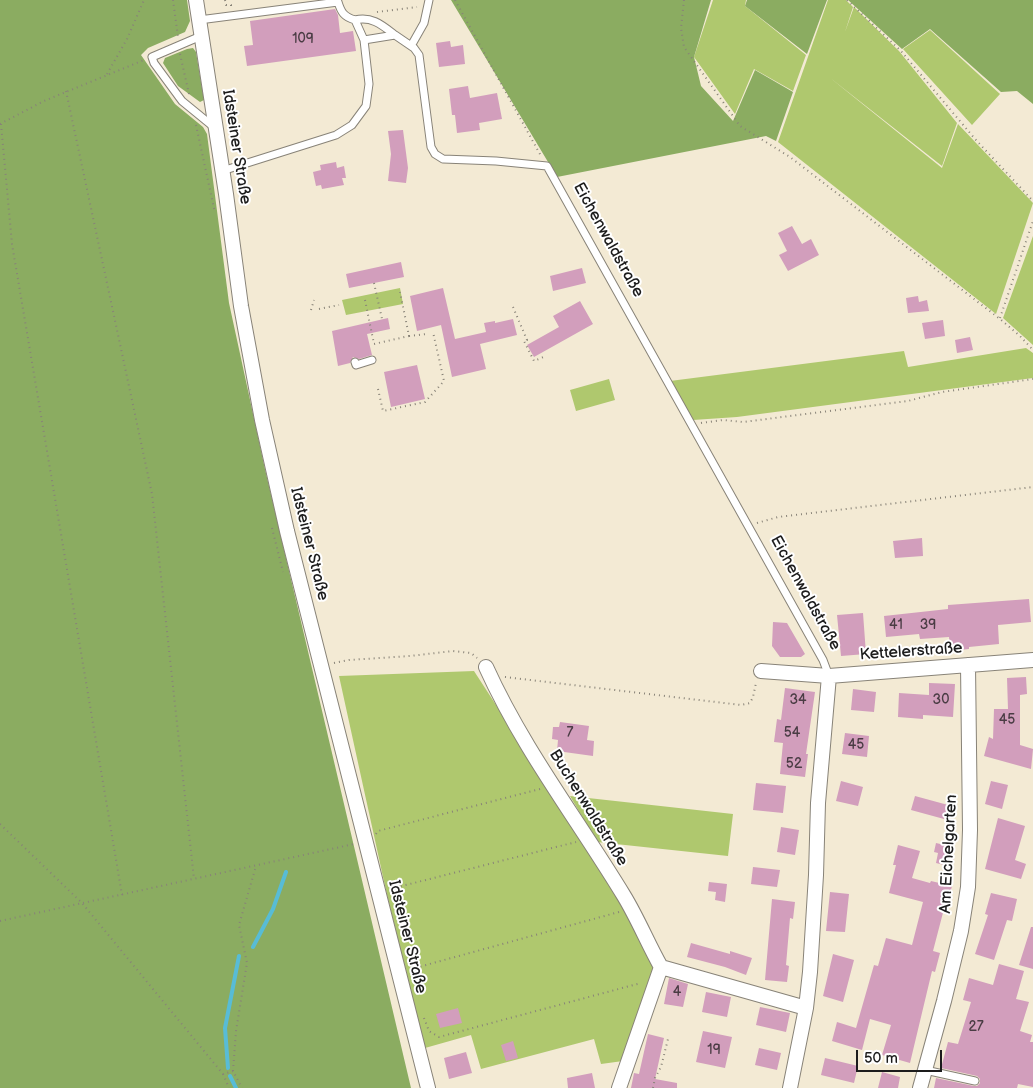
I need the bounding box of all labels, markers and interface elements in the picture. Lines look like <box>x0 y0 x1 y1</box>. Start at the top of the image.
house number: 109 <box>292 31 314 47</box>
street label: Idsteiner Straße <box>217 88 255 206</box>
street label: Eichenwaldstraße <box>569 179 647 301</box>
street label: Idsteiner Straße <box>286 485 332 603</box>
street label: Eichenwaldstraße <box>766 532 844 654</box>
house number: 41 <box>889 617 903 633</box>
house number: 39 <box>920 617 936 633</box>
street label: Kettelerstraße <box>859 639 963 665</box>
house number: 34 <box>789 692 807 708</box>
house number: 30 <box>933 692 949 708</box>
house number: 45 <box>999 712 1015 728</box>
house number: 7 <box>567 725 573 741</box>
house number: 54 <box>784 725 800 741</box>
house number: 45 <box>848 737 864 753</box>
street label: Buchenwaldstraße <box>544 746 632 870</box>
house number: 52 <box>786 756 802 772</box>
street label: Am Eichelgarten <box>936 794 962 914</box>
street label: Idsteiner Straße <box>384 878 430 996</box>
house number: 4 <box>673 984 681 1000</box>
house number: 27 <box>968 1019 984 1035</box>
scale bar <box>858 1040 944 1072</box>
house number: 19 <box>707 1042 721 1058</box>
text: 50 m <box>864 1049 898 1068</box>

